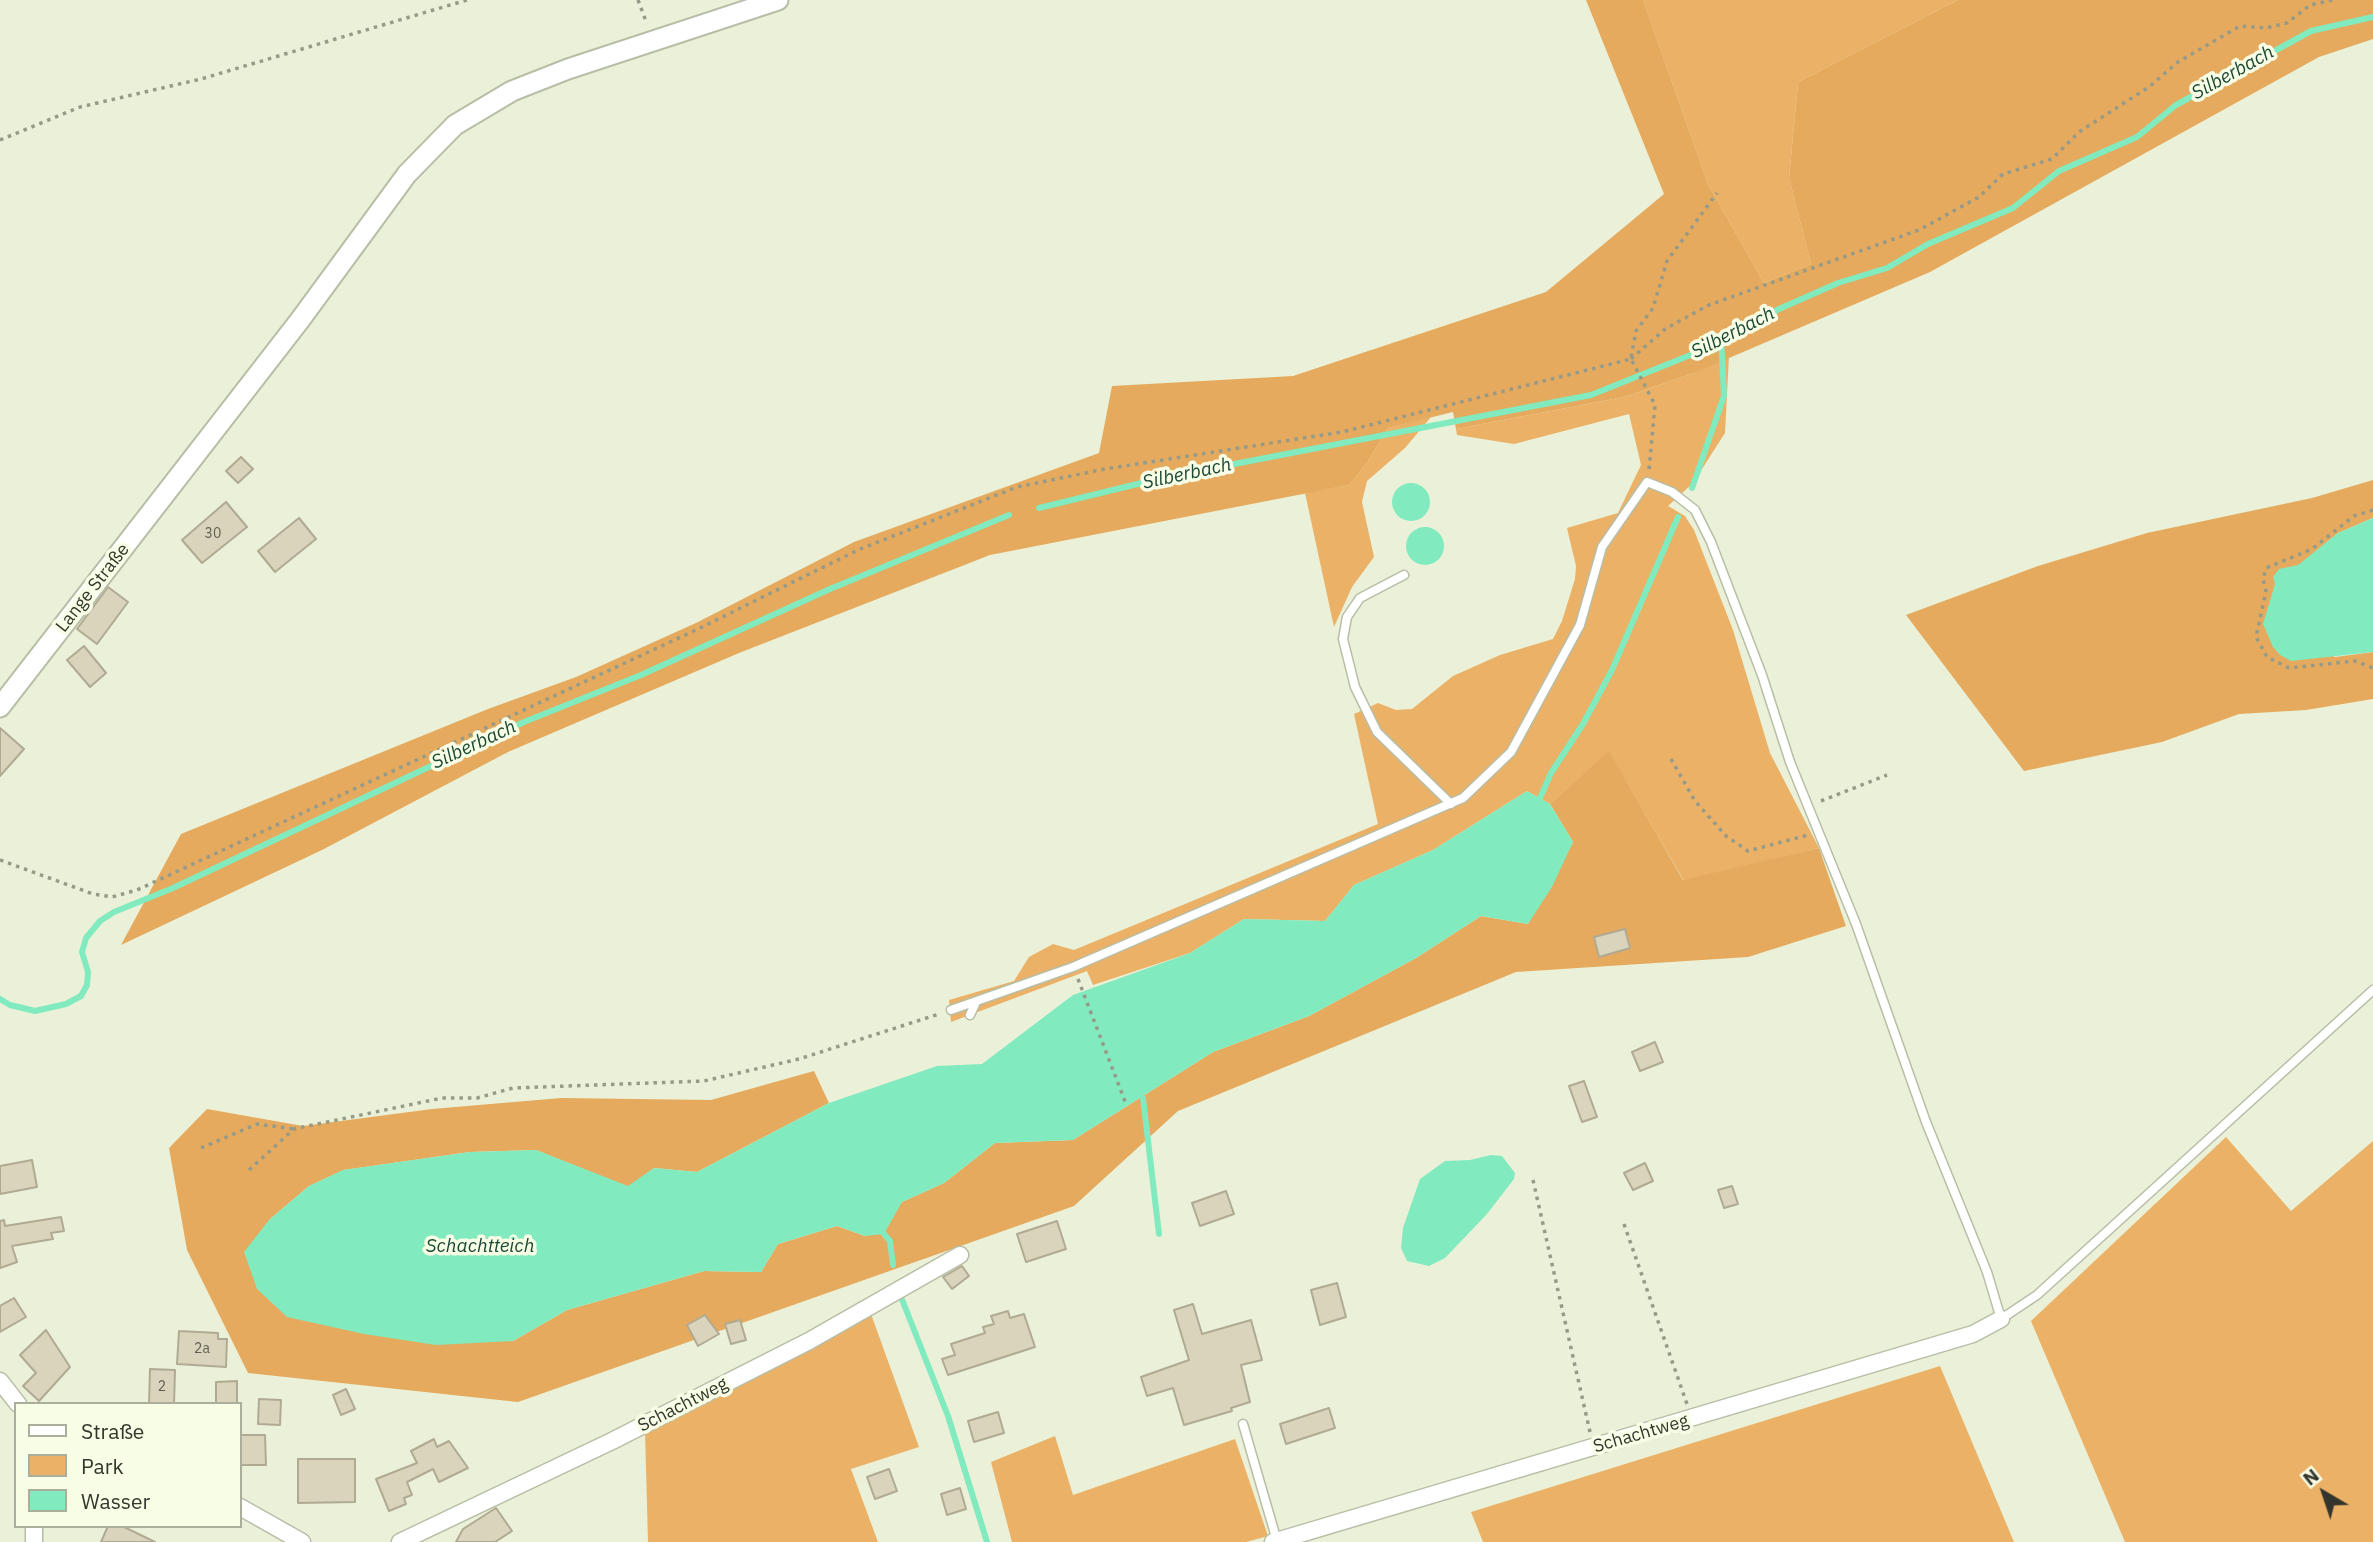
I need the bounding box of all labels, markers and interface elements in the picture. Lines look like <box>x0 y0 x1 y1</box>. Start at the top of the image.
water label: Silberbach <box>2188 41 2278 105</box>
water label: Silberbach <box>1688 302 1778 364</box>
water label: Silberbach <box>1140 453 1234 495</box>
house number: 30 <box>205 526 221 542</box>
street label: Lange Straße <box>52 539 134 637</box>
water label: Silberbach <box>428 716 520 774</box>
water label: Schachtteich <box>426 1236 534 1258</box>
house number: 2a <box>194 1341 210 1357</box>
street label: Schachtweg <box>634 1373 732 1437</box>
house number: 2 <box>158 1379 166 1395</box>
legend <box>14 1402 242 1528</box>
street label: Schachtweg <box>1591 1410 1691 1458</box>
text: Straße <box>81 1417 144 1445</box>
text: Park <box>81 1452 124 1480</box>
north arrow <box>2289 1458 2359 1528</box>
text: N <box>2298 1463 2324 1490</box>
text: Wasser <box>81 1487 150 1515</box>

